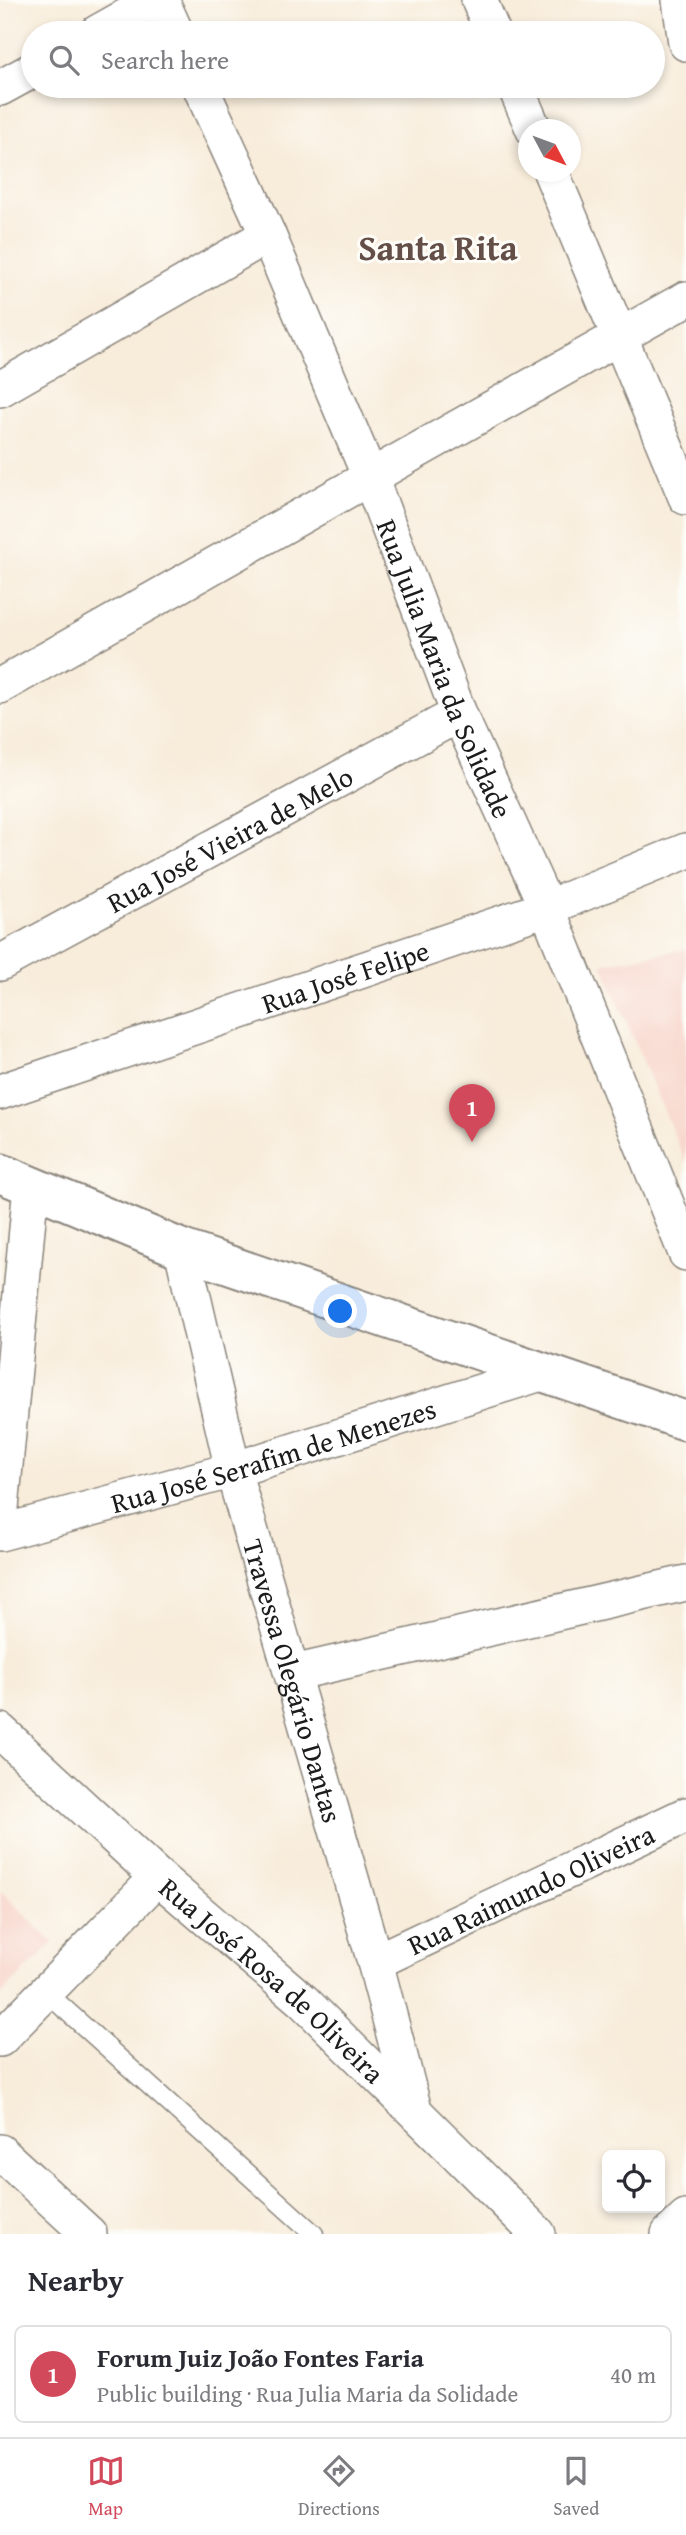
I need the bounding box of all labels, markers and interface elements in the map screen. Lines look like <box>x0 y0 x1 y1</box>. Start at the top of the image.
search box <box>21 21 665 98</box>
text: Search here <box>101 40 229 79</box>
icon: search <box>45 41 83 79</box>
north arrow <box>518 119 581 182</box>
district label: Santa Rita <box>358 222 518 273</box>
street label: Rua Julia Maria da Solidade <box>367 513 524 825</box>
street label: Rua José Vieira de Melo <box>99 755 360 922</box>
street label: Rua José Felipe <box>256 929 434 1023</box>
pin: 1 <box>449 1084 495 1142</box>
your location <box>323 1294 357 1328</box>
street label: Rua José Serafim de Menezes <box>106 1387 441 1523</box>
street label: Travessa Olegário Dantas <box>233 1534 354 1827</box>
street label: Rua Raimundo Oliveira <box>400 1812 661 1964</box>
street label: Rua José Rosa de Oliveira <box>151 1867 395 2093</box>
map controls <box>602 2150 665 2213</box>
button: locate <box>602 2150 665 2213</box>
text: Nearby <box>28 2258 124 2302</box>
text: Forum Juiz João Fontes Faria <box>97 2338 424 2377</box>
text: 1 <box>47 2358 59 2391</box>
text: 40 m <box>610 2358 656 2391</box>
text: Public building · Rua Julia Maria da Solidade <box>97 2377 518 2410</box>
tab: Map <box>87 2452 125 2522</box>
tab: Directions <box>298 2452 380 2522</box>
tab: Saved <box>553 2452 599 2522</box>

